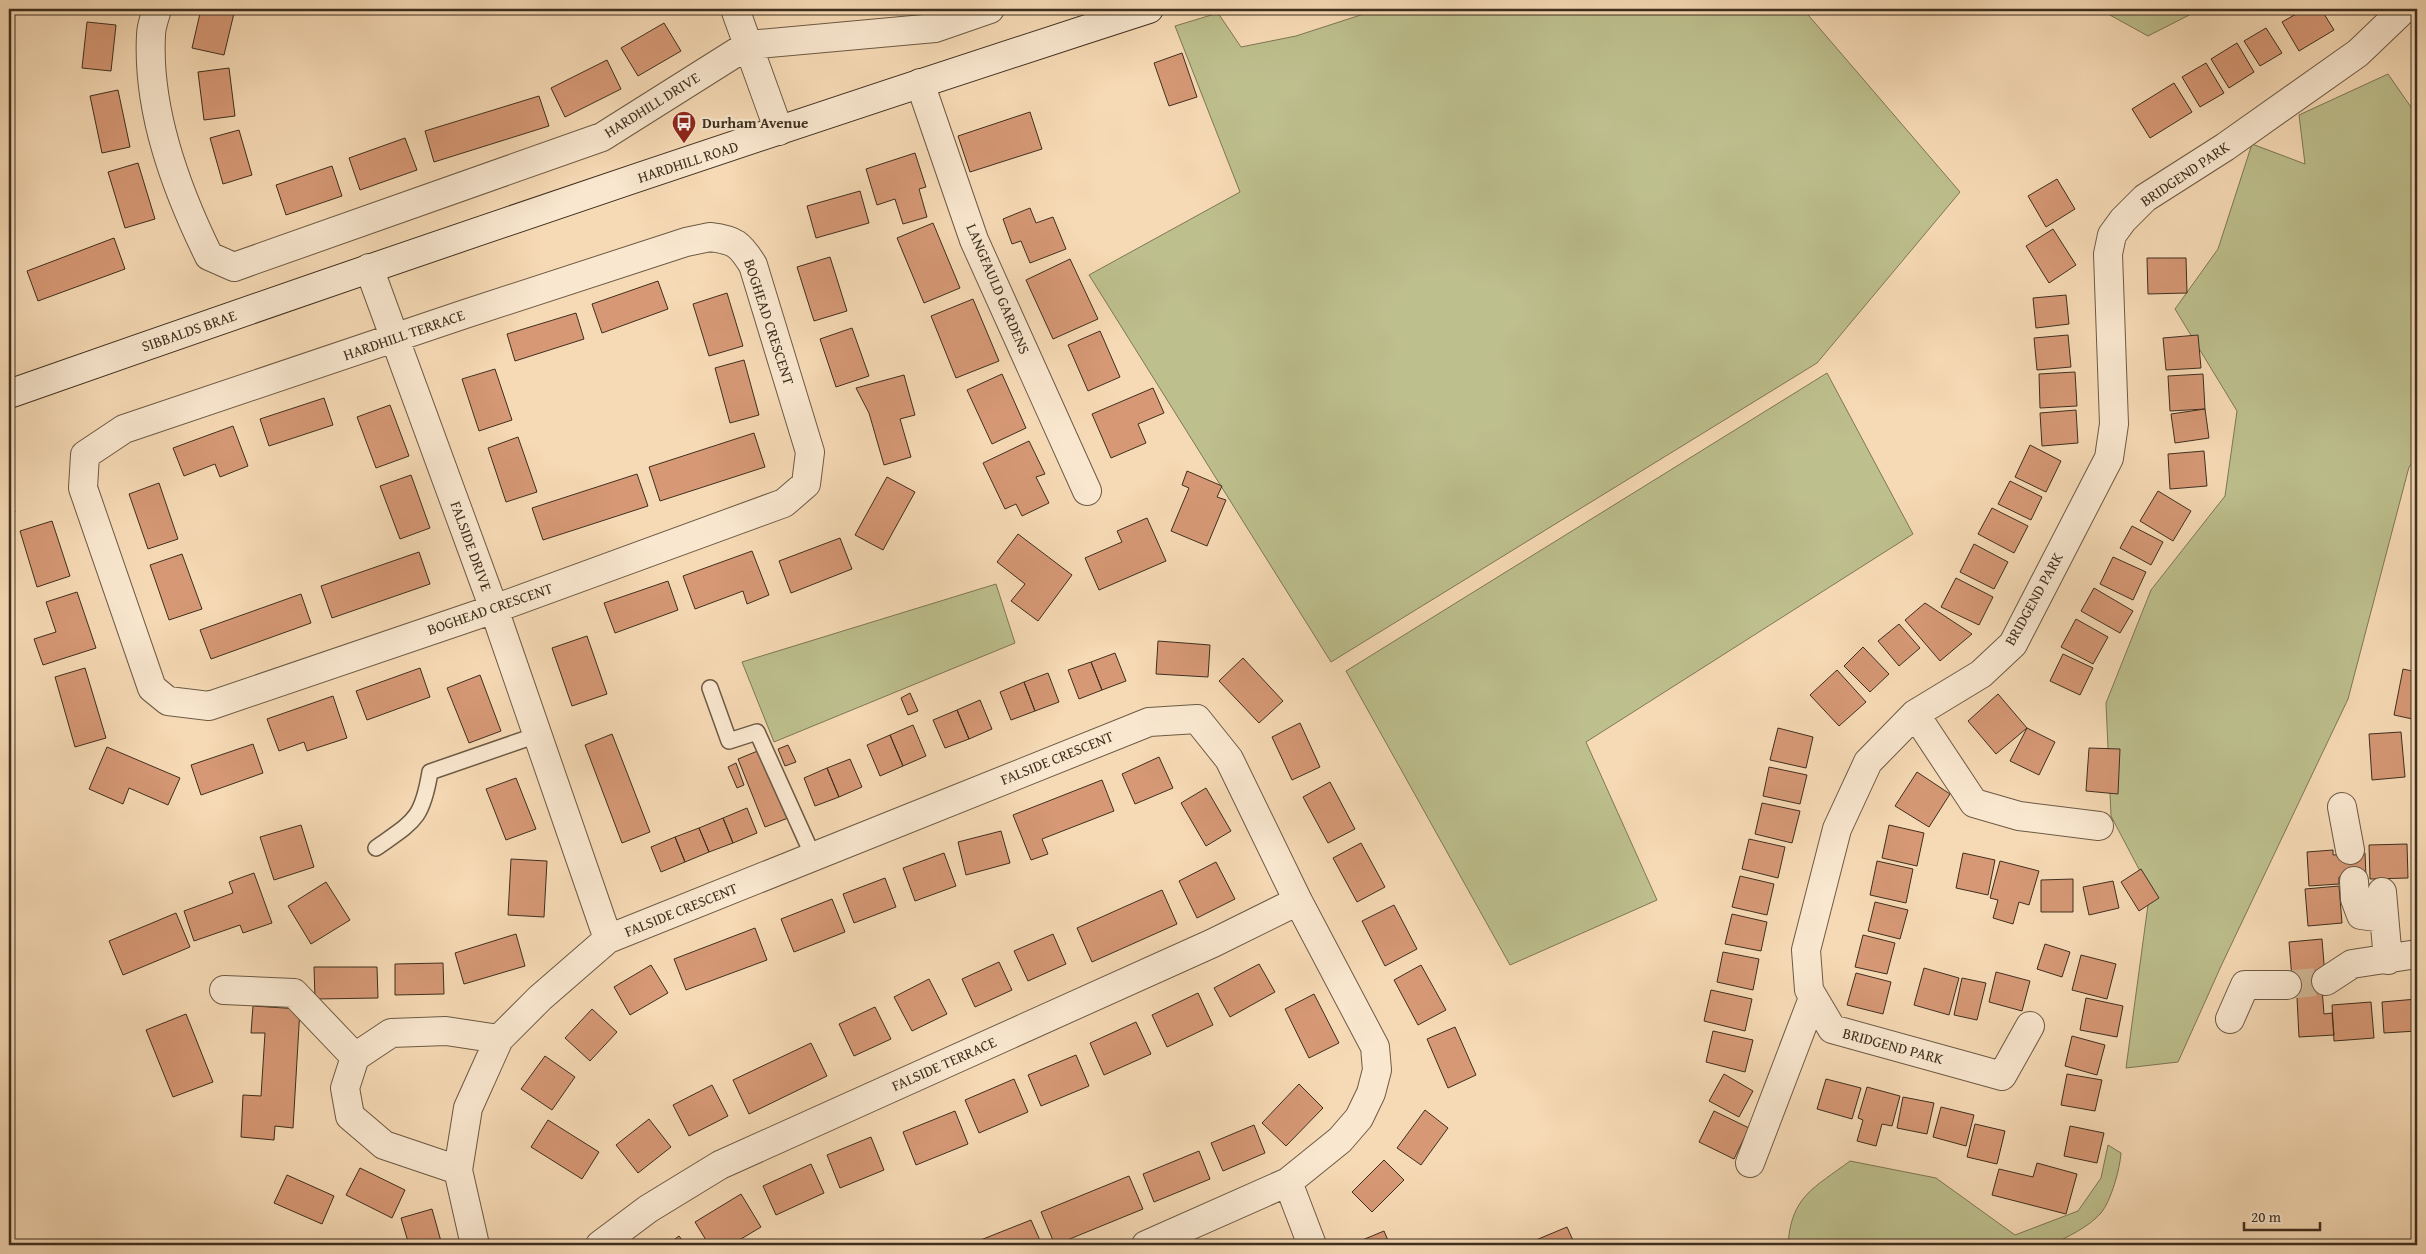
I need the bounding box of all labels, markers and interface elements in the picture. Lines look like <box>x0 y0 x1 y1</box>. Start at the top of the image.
street label: HARDHILL DRIVE <box>600 67 704 142</box>
bus stop icon: Durham Avenue <box>671 110 697 144</box>
place label: Durham Avenue <box>702 112 808 133</box>
street label: HARDHILL ROAD <box>635 135 741 188</box>
street label: BRIDGEND PARK <box>2136 136 2234 211</box>
street label: LANGFAULD GARDENS <box>961 220 1035 357</box>
street label: BOGHEAD CRESCENT <box>739 256 800 388</box>
street label: SIBBALDS BRAE <box>139 304 239 357</box>
street label: HARDHILL TERRACE <box>340 304 468 365</box>
street label: FALSIDE DRIVE <box>445 498 498 594</box>
street label: BRIDGEND PARK <box>1999 548 2068 649</box>
street label: BOGHEAD CRESCENT <box>424 577 556 640</box>
street label: FALSIDE CRESCENT <box>997 725 1117 790</box>
street label: FALSIDE CRESCENT <box>621 877 741 942</box>
street label: BRIDGEND PARK <box>1841 1022 1946 1069</box>
street label: FALSIDE TERRACE <box>888 1031 1000 1096</box>
scale bar <box>2244 1199 2320 1231</box>
text: 20 m <box>2251 1206 2282 1227</box>

